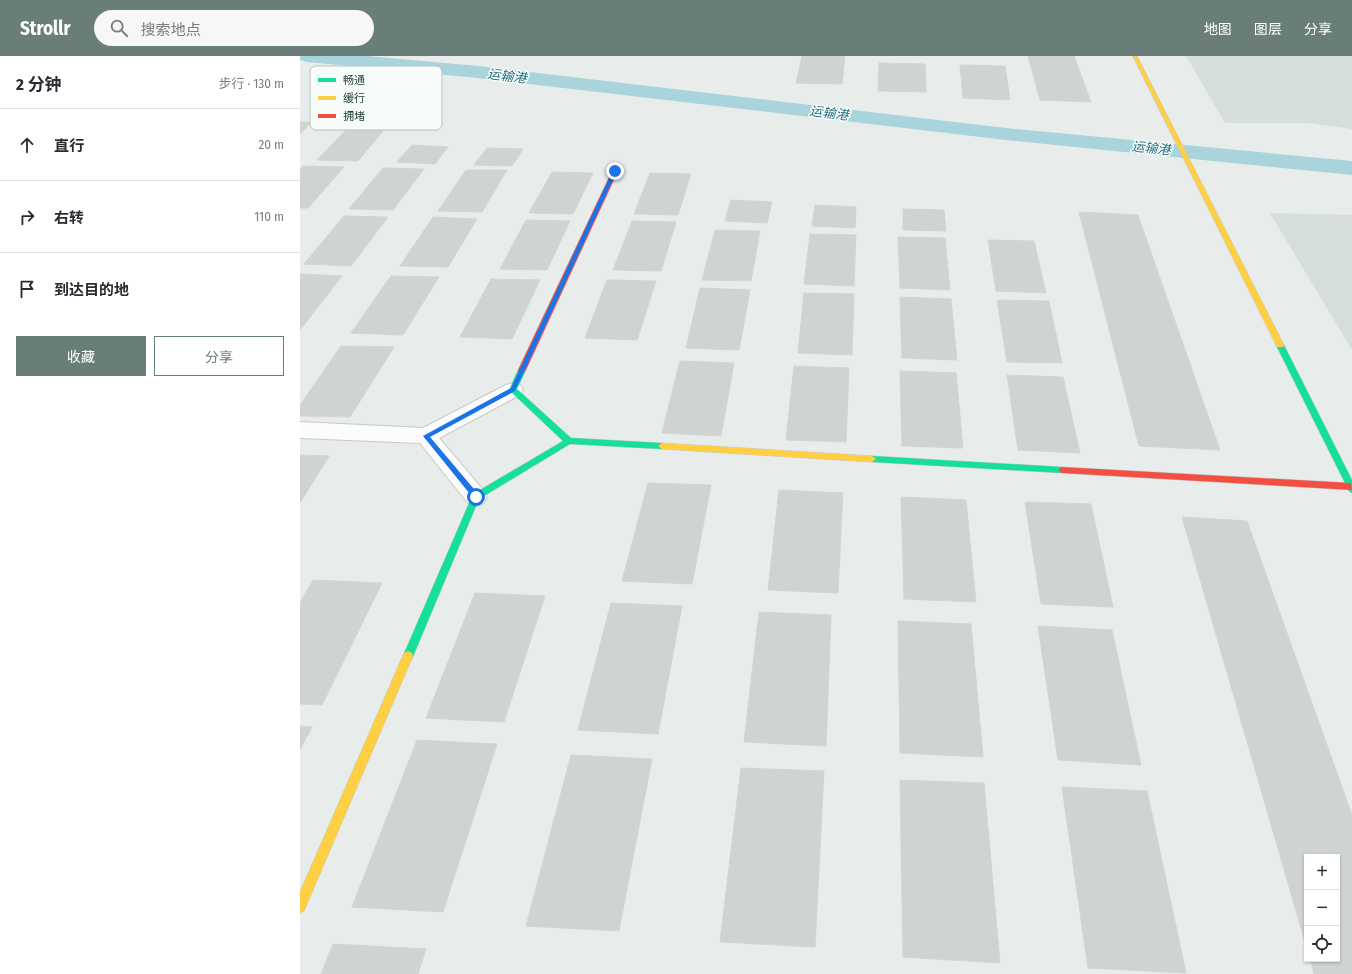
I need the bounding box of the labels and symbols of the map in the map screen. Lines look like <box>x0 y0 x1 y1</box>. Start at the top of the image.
legend <box>310 66 442 130</box>
water label: 运输港 <box>487 66 529 86</box>
text: 畅通 <box>343 74 365 87</box>
text: 缓行 <box>343 92 365 105</box>
water label: 运输港 <box>809 103 851 123</box>
text: 拥堵 <box>343 110 365 123</box>
water label: 运输港 <box>1131 139 1173 158</box>
route end <box>606 162 624 180</box>
route start <box>467 488 485 506</box>

